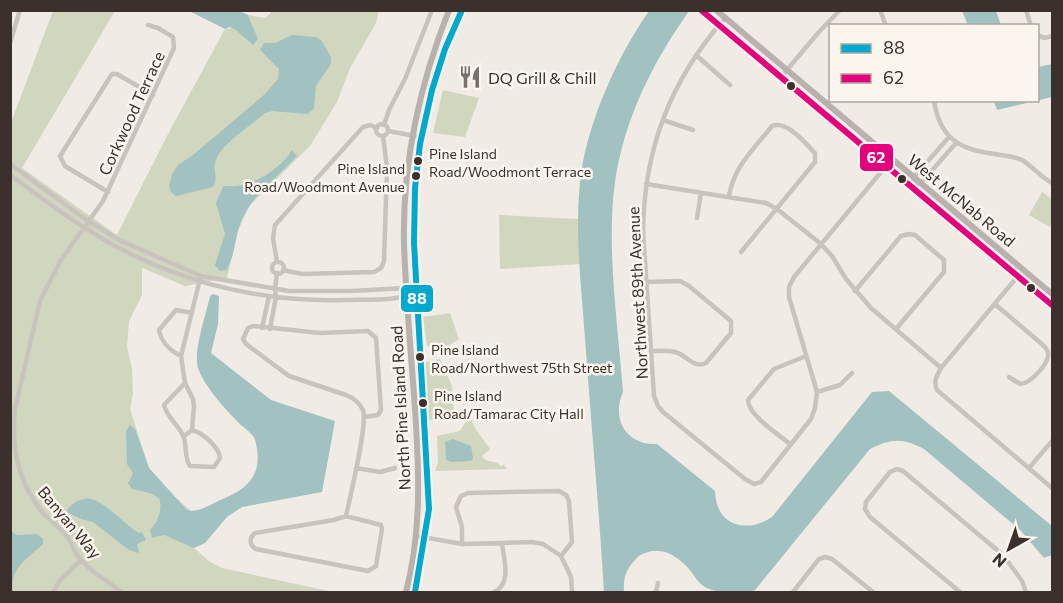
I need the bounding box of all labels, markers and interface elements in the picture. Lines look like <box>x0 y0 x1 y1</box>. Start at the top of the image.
legend <box>829 24 1039 102</box>
text: 88 <box>883 36 905 58</box>
street label: Corkwood Terrace <box>94 48 168 178</box>
restaurant icon: DQ Grill & Chill <box>457 64 483 90</box>
text: 62 <box>883 66 904 88</box>
place label: DQ Grill & Chill <box>488 68 597 87</box>
unlabelled marker <box>785 80 797 92</box>
line badge: 62 <box>859 143 894 172</box>
place label: Pine Island Road/Woodmont Terrace <box>429 145 591 180</box>
text: 62 <box>867 147 885 166</box>
street label: West McNab Road <box>905 150 1019 250</box>
marker: Pine Island Road/Woodmont Terrace <box>412 155 424 167</box>
place label: Pine Island Road/Woodmont Avenue <box>244 160 405 195</box>
marker: Pine Island Road/Woodmont Avenue <box>410 170 422 182</box>
unlabelled marker <box>896 173 908 185</box>
street label: Northwest 89th Avenue <box>623 206 651 380</box>
unlabelled marker <box>1025 282 1037 294</box>
line badge: 88 <box>400 284 434 313</box>
text: 88 <box>407 288 427 307</box>
street label: North Pine Island Road <box>386 325 414 491</box>
place label: Pine Island Road/Northwest 75th Street <box>431 341 613 376</box>
marker: Pine Island Road/Northwest 75th Street <box>414 351 426 363</box>
place label: Pine Island Road/Tamarac City Hall <box>434 387 584 422</box>
marker: Pine Island Road/Tamarac City Hall <box>417 397 429 409</box>
street label: Banyan Way <box>34 482 106 562</box>
north arrow <box>979 519 1039 579</box>
text: N <box>988 550 1010 572</box>

